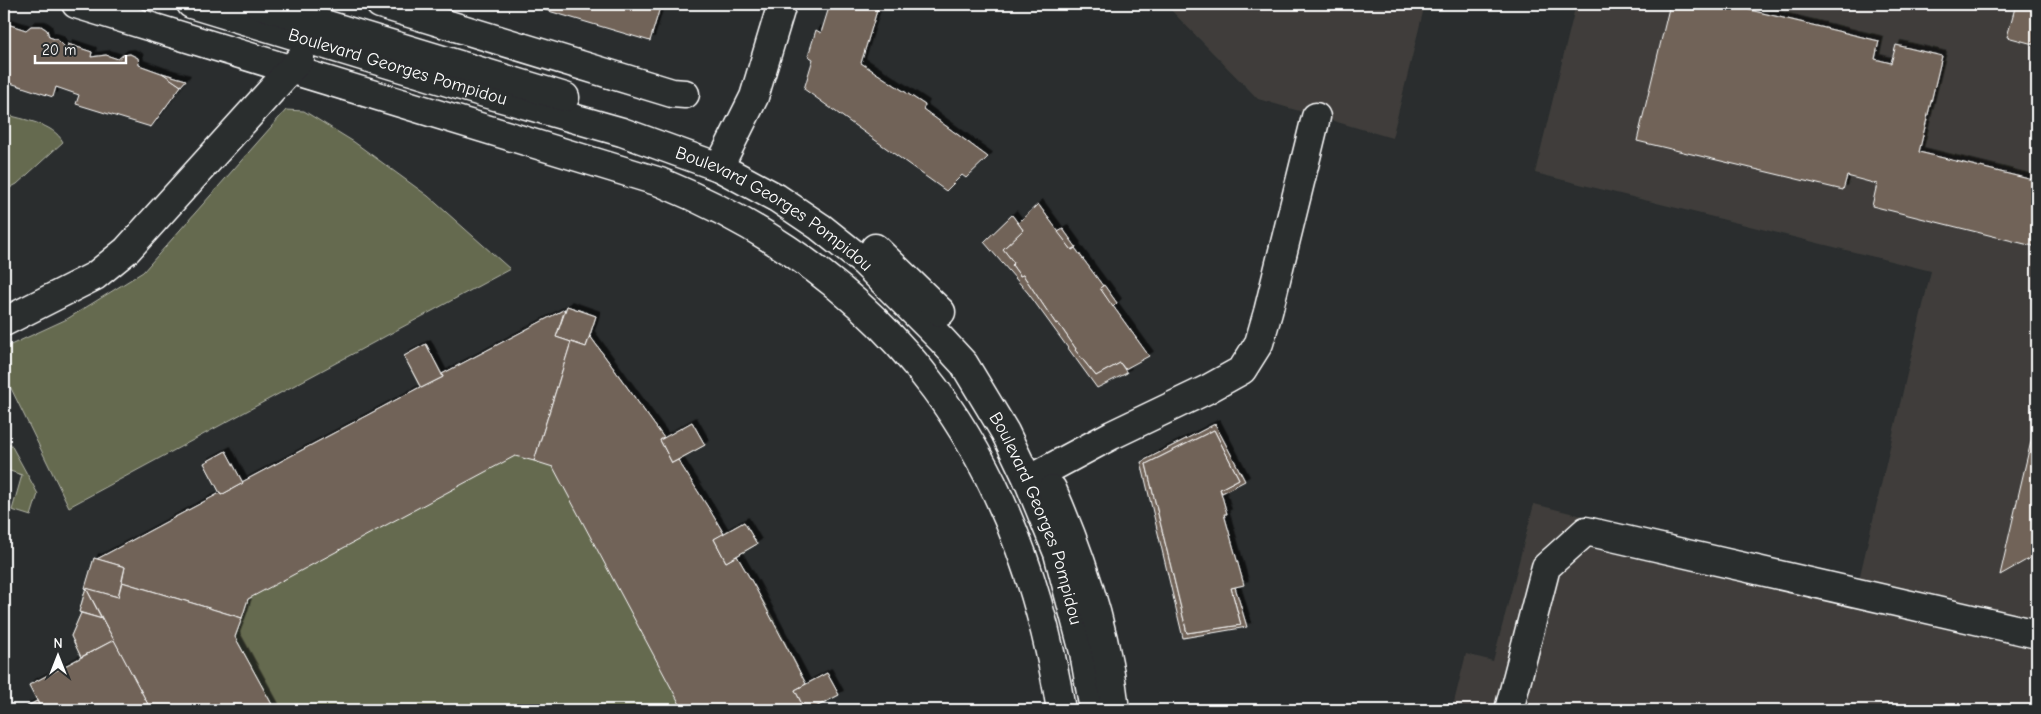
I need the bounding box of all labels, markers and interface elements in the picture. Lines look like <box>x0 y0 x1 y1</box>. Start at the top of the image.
street label: Boulevard Georges Pompidou <box>286 24 509 110</box>
scale bar <box>35 32 126 64</box>
text: 20 m <box>42 41 76 59</box>
street label: Boulevard Georges Pompidou <box>673 142 877 276</box>
street label: Boulevard Georges Pompidou <box>984 408 1086 627</box>
north arrow <box>32 632 82 682</box>
text: N <box>53 635 63 652</box>

